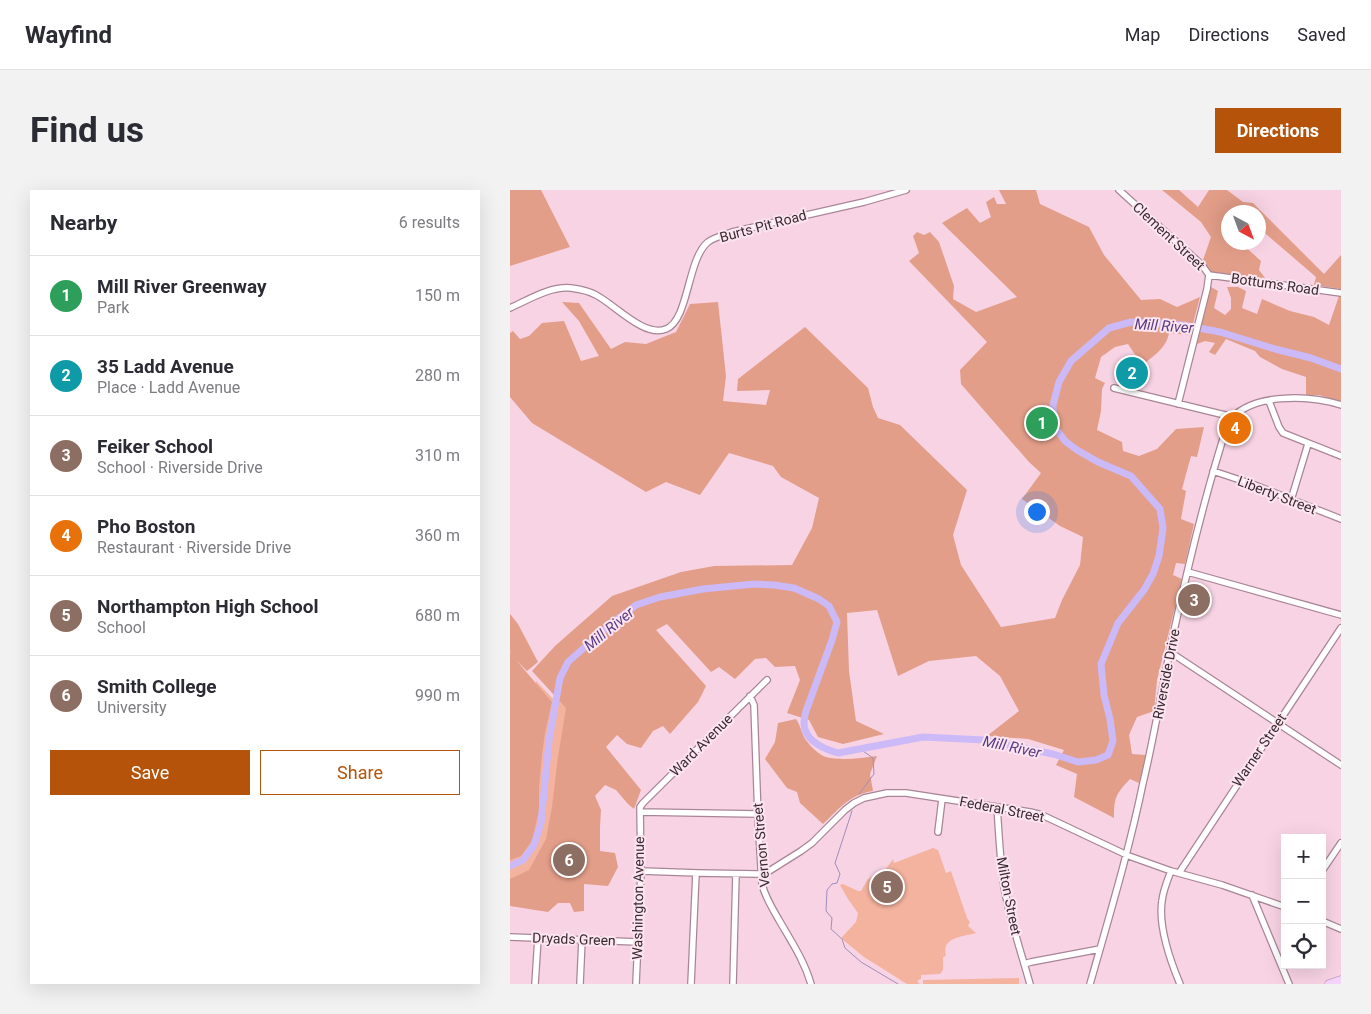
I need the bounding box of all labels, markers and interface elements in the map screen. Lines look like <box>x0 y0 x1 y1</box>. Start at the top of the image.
text: Wayfind <box>25 21 112 49</box>
text: Map <box>1125 24 1160 45</box>
text: Directions <box>1188 24 1269 45</box>
text: Saved <box>1297 24 1346 45</box>
button: Directions <box>1215 108 1341 153</box>
text: Find us <box>30 110 144 151</box>
street label: Clement Street <box>1130 199 1209 274</box>
north arrow <box>1221 205 1266 250</box>
street label: Burts Pit Road <box>718 207 808 245</box>
text: Nearby <box>50 211 117 235</box>
text: 6 results <box>399 213 460 232</box>
street label: Bottums Road <box>1230 270 1320 298</box>
text: Mill River Greenway <box>97 275 267 298</box>
text: 1 <box>61 286 71 305</box>
text: 150 m <box>415 286 460 305</box>
text: Park <box>97 298 129 317</box>
water label: Mill River <box>1134 315 1195 337</box>
pin: 2 <box>1116 354 1148 392</box>
text: 35 Ladd Avenue <box>97 355 234 378</box>
text: 2 <box>61 366 71 385</box>
text: 280 m <box>415 366 460 385</box>
text: Place · Ladd Avenue <box>97 378 240 397</box>
pin: 1 <box>1026 404 1058 442</box>
pin: 4 <box>1219 409 1251 447</box>
text: Feiker School <box>97 435 213 458</box>
text: 3 <box>61 446 71 465</box>
text: 310 m <box>415 446 460 465</box>
text: School · Riverside Drive <box>97 458 263 477</box>
street label: Liberty Street <box>1235 473 1319 517</box>
your location <box>1024 499 1050 525</box>
text: Pho Boston <box>97 515 196 538</box>
text: 4 <box>61 526 71 545</box>
text: 360 m <box>415 526 460 545</box>
text: Restaurant · Riverside Drive <box>97 538 291 557</box>
pin: 3 <box>1178 581 1210 619</box>
text: Northampton High School <box>97 595 319 618</box>
water label: Mill River <box>580 603 638 655</box>
text: 5 <box>61 606 71 625</box>
text: 680 m <box>415 606 460 625</box>
text: School <box>97 618 146 637</box>
street label: Riverside Drive <box>1149 627 1183 721</box>
text: Smith College <box>97 675 217 698</box>
text: 6 <box>61 686 71 705</box>
text: 990 m <box>415 686 460 705</box>
text: University <box>97 698 167 717</box>
street label: Warner Street <box>1229 710 1290 790</box>
street label: Ward Avenue <box>667 711 735 779</box>
water label: Mill River <box>981 732 1044 762</box>
button: Save <box>50 750 250 795</box>
button: Share <box>260 750 460 795</box>
street label: Federal Street <box>958 793 1046 825</box>
street label: Vernon Street <box>749 802 773 888</box>
map controls <box>1281 834 1326 969</box>
button: + <box>1281 834 1326 879</box>
street label: Washington Avenue <box>629 836 647 960</box>
pin: 6 <box>553 841 585 879</box>
street label: Milton Street <box>994 855 1025 937</box>
pin: 5 <box>871 868 903 906</box>
button: − <box>1281 879 1326 924</box>
button: locate <box>1281 924 1326 969</box>
street label: Dryads Green <box>532 930 616 948</box>

